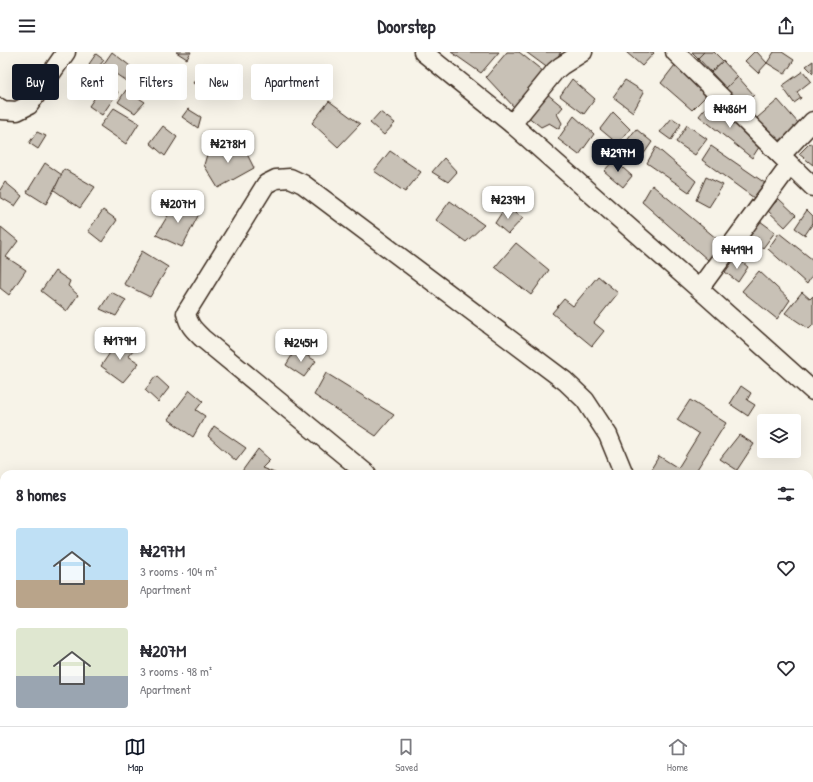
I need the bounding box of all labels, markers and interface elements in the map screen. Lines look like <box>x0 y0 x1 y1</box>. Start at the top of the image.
text: Doorstep <box>378 14 435 39</box>
icon: menu <box>16 15 38 37</box>
icon: share <box>775 15 797 37</box>
chip: Buy <box>12 64 59 100</box>
chip: Rent <box>67 64 118 100</box>
chip: Filters <box>126 64 187 100</box>
chip: New <box>195 64 243 100</box>
chip: Apartment <box>251 64 333 100</box>
pin: ₦486M <box>702 95 758 129</box>
text: ₦486M <box>714 99 746 117</box>
pin: ₦278M <box>200 130 256 164</box>
text: ₦278M <box>210 134 246 152</box>
pin: ₦297M <box>590 139 646 173</box>
text: ₦297M <box>601 143 635 161</box>
pin: ₦239M <box>480 186 536 220</box>
pin: ₦207M <box>150 190 206 224</box>
text: ₦239M <box>491 190 525 208</box>
text: ₦207M <box>160 194 196 212</box>
pin: ₦419M <box>709 236 765 270</box>
text: ₦419M <box>721 240 753 258</box>
pin: ₦179M <box>92 327 148 361</box>
pin: ₦245M <box>273 329 329 363</box>
text: ₦179M <box>103 331 137 349</box>
text: ₦245M <box>284 333 318 351</box>
map controls <box>757 414 801 458</box>
button: layers <box>757 414 801 458</box>
text: 8 homes <box>16 483 66 506</box>
icon: filters <box>775 483 797 505</box>
text: ₦297M <box>140 539 185 562</box>
icon: home <box>48 544 96 592</box>
icon: heart <box>775 557 797 579</box>
text: 3 rooms · 104 m² <box>140 562 217 580</box>
text: Apartment <box>140 580 191 598</box>
text: ₦207M <box>140 639 186 662</box>
icon: home <box>48 644 96 692</box>
icon: heart <box>775 657 797 679</box>
text: 3 rooms · 98 m² <box>140 662 212 680</box>
text: Apartment <box>140 680 191 698</box>
tab: Map <box>124 736 146 774</box>
tab: Saved <box>395 736 418 774</box>
tab: Home <box>667 736 689 774</box>

